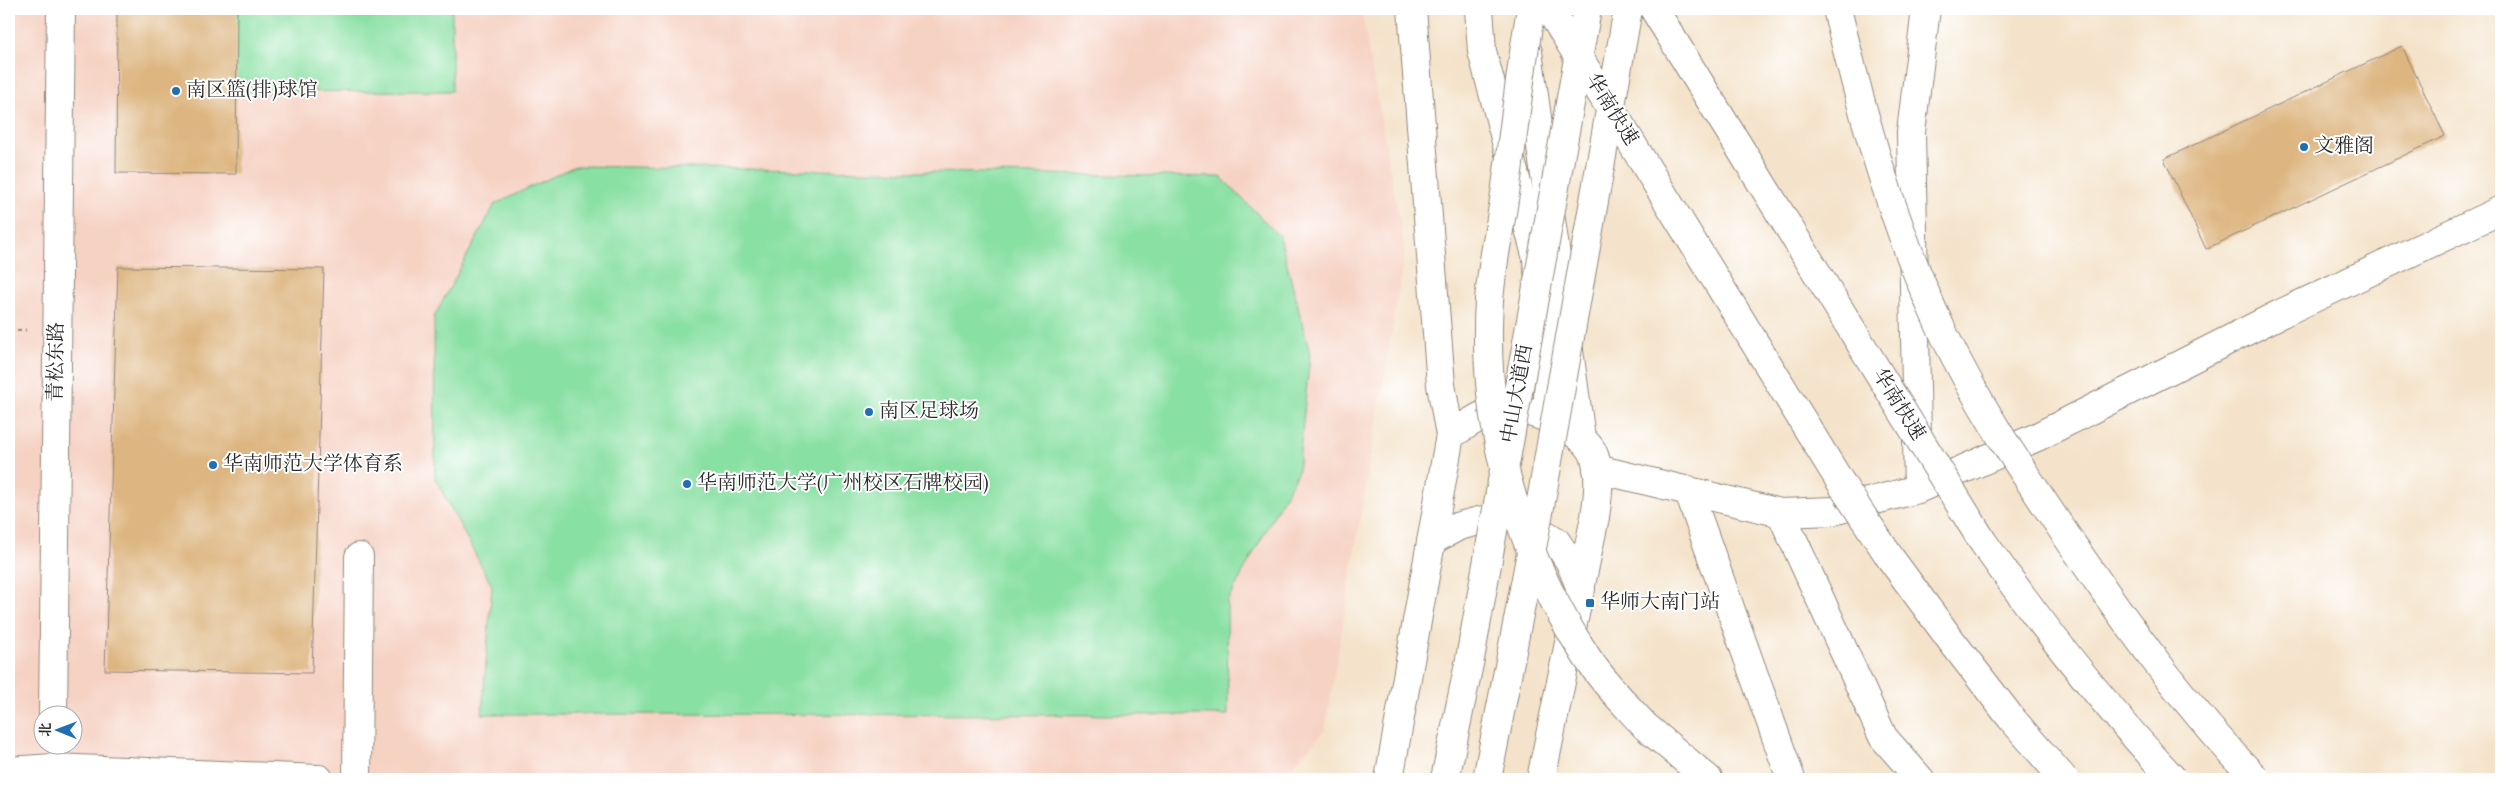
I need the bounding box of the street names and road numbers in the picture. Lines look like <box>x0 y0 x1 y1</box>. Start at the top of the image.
street label: 华南快速 <box>1578 69 1644 151</box>
street label: 青松东路 <box>42 322 72 402</box>
street label: 中山大道西 <box>1496 342 1540 446</box>
street label: 华南快速 <box>1865 364 1931 446</box>

